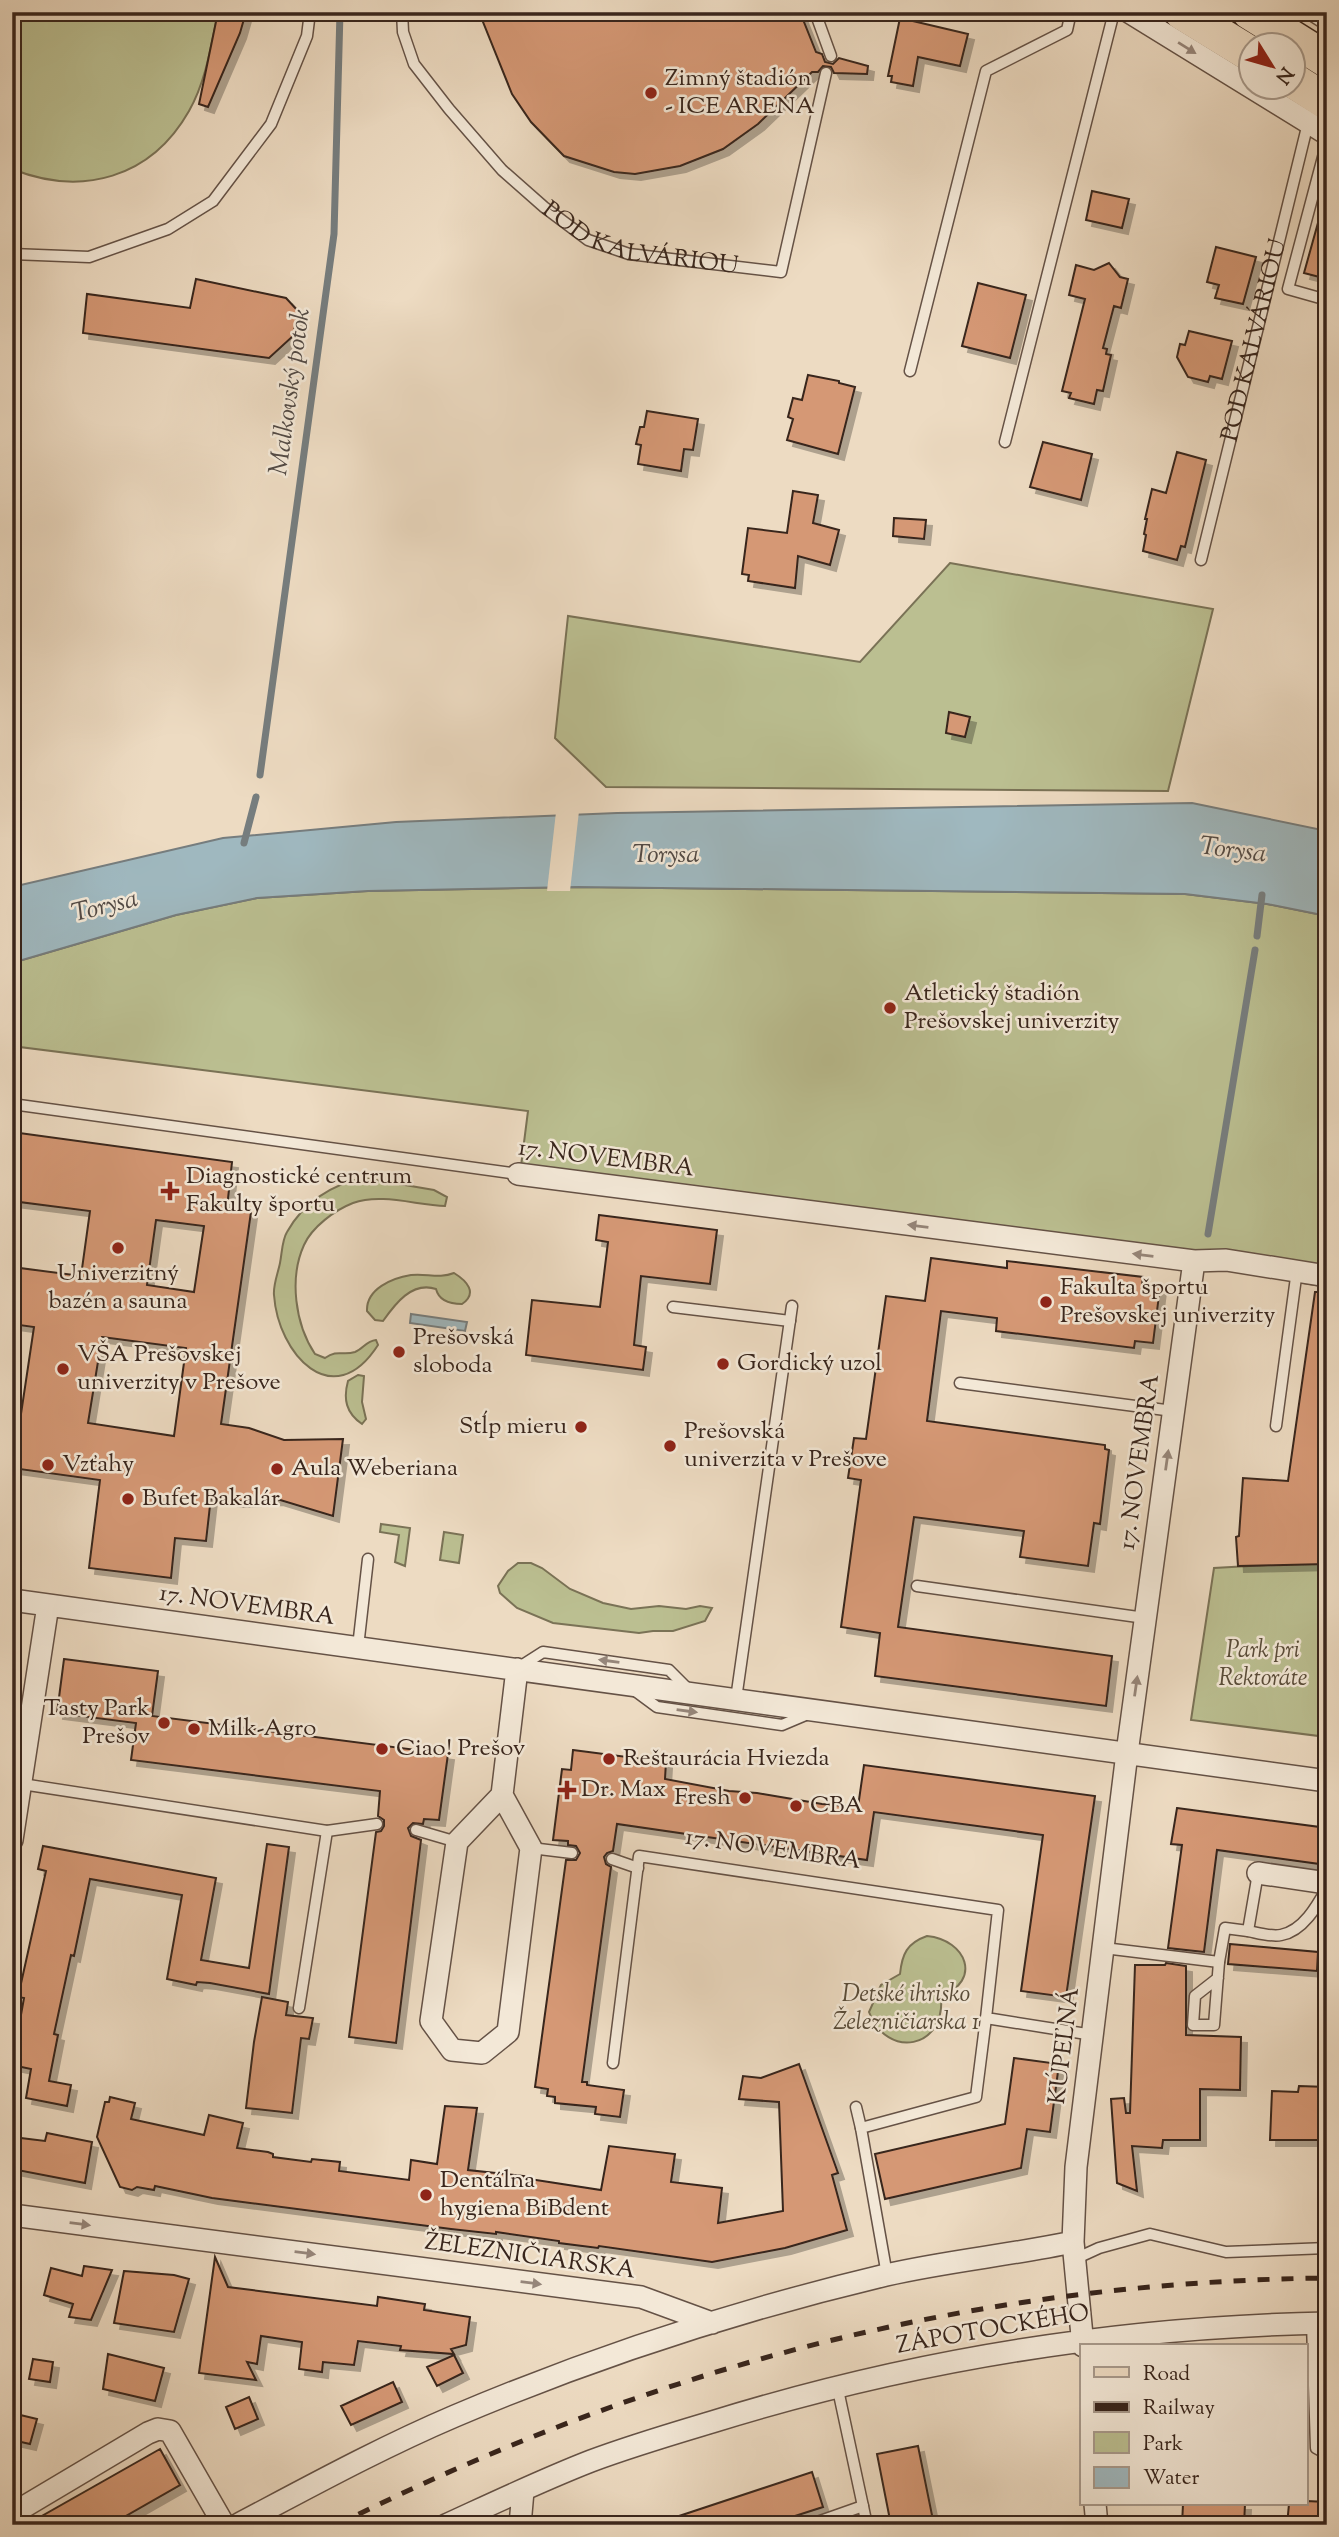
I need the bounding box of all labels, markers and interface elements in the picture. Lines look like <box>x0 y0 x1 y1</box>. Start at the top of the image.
north arrow <box>1238 32 1308 102</box>
one-way arrow <box>1177 42 1197 55</box>
text: N <box>1268 61 1299 89</box>
place label: Zimný štadión - ICE ARENA <box>665 62 815 124</box>
marker: Zimný štadión - ICE ARENA <box>643 85 659 101</box>
street label: POD KALVÁRIOU <box>534 194 740 284</box>
street label: POD KALVÁRIOU <box>1214 235 1296 445</box>
water label: Malkovský potok <box>261 306 321 478</box>
water label: Torysa <box>1197 829 1269 873</box>
water label: Torysa <box>632 837 700 874</box>
water label: Torysa <box>68 881 142 933</box>
place label: Atletický štadión Prešovskej univerzity <box>904 977 1119 1039</box>
marker: Atletický štadión Prešovskej univerzity <box>882 1000 898 1016</box>
street label: 17. NOVEMBRA <box>516 1131 696 1187</box>
place label: Diagnostické centrum Fakulty športu <box>186 1160 412 1222</box>
marker: Diagnostické centrum Fakulty športu <box>160 1181 180 1201</box>
one-way arrow <box>906 1220 928 1231</box>
marker: Univerzitný bazén a sauna <box>110 1240 126 1256</box>
one-way arrow <box>1132 1249 1154 1260</box>
place label: Univerzitný bazén a sauna <box>48 1257 188 1319</box>
place label: Fakulta športu Prešovskej univerzity <box>1060 1271 1275 1333</box>
marker: Fakulta športu Prešovskej univerzity <box>1038 1294 1054 1310</box>
place label: Prešovská sloboda <box>413 1321 514 1383</box>
place label: VŠA Prešovskej univerzity v Prešove <box>77 1338 281 1400</box>
marker: Prešovská sloboda <box>391 1344 407 1360</box>
place label: Gordický uzol <box>737 1347 882 1381</box>
marker: Gordický uzol <box>715 1356 731 1372</box>
marker: VŠA Prešovskej univerzity v Prešove <box>55 1361 71 1377</box>
street label: 17. NOVEMBRA <box>1111 1371 1169 1552</box>
place label: Stĺp mieru <box>459 1410 567 1444</box>
place label: Prešovská univerzita v Prešove <box>684 1415 887 1477</box>
marker: Stĺp mieru <box>573 1419 589 1435</box>
marker: Prešovská univerzita v Prešove <box>662 1438 678 1454</box>
place label: Vzťahy <box>62 1448 134 1482</box>
one-way arrow <box>1161 1449 1172 1471</box>
place label: Aula Weberiana <box>291 1452 458 1486</box>
marker: Vzťahy <box>40 1457 56 1473</box>
marker: Aula Weberiana <box>269 1461 285 1477</box>
place label: Bufet Bakalár <box>142 1482 280 1516</box>
marker: Bufet Bakalár <box>120 1491 136 1507</box>
street label: 17. NOVEMBRA <box>157 1577 338 1635</box>
park label: Park pri Rektoráte <box>1219 1634 1307 1696</box>
one-way arrow <box>598 1656 620 1667</box>
one-way arrow <box>1131 1675 1142 1697</box>
place label: Tasty Park Prešov <box>44 1692 150 1754</box>
one-way arrow <box>676 1706 698 1717</box>
place label: Milk-Agro <box>208 1712 316 1746</box>
marker: Tasty Park Prešov <box>156 1715 172 1731</box>
marker: Milk-Agro <box>186 1721 202 1737</box>
place label: Ciao! Prešov <box>396 1732 526 1766</box>
marker: Ciao! Prešov <box>374 1741 390 1757</box>
place label: Reštaurácia Hviezda <box>623 1742 830 1776</box>
marker: Reštaurácia Hviezda <box>601 1751 617 1767</box>
place label: Dr. Max <box>581 1773 666 1807</box>
place label: Fresh <box>674 1781 731 1815</box>
marker: Dr. Max <box>559 1782 575 1798</box>
place label: CBA <box>810 1789 864 1823</box>
marker: Fresh <box>737 1790 753 1806</box>
marker: CBA <box>788 1798 804 1814</box>
street label: 17. NOVEMBRA <box>683 1821 864 1879</box>
park label: Detské ihrisko Železničiarska 1 <box>833 1978 979 2040</box>
street label: KÚPEĽNÁ <box>1041 1985 1089 2106</box>
place label: Dentálna hygiena BiBdent <box>440 2164 609 2226</box>
marker: Dentálna hygiena BiBdent <box>418 2187 434 2203</box>
one-way arrow <box>69 2218 91 2229</box>
street label: ŽELEZNIČIARSKA <box>423 2225 638 2289</box>
one-way arrow <box>295 2248 317 2259</box>
one-way arrow <box>520 2277 542 2288</box>
street label: ZÁPOTOCKÉHO <box>894 2296 1092 2364</box>
legend <box>1080 2344 1308 2506</box>
text: Road <box>1143 2360 1190 2390</box>
text: Railway <box>1143 2394 1215 2424</box>
text: Park <box>1143 2430 1184 2460</box>
text: Water <box>1143 2464 1200 2494</box>

